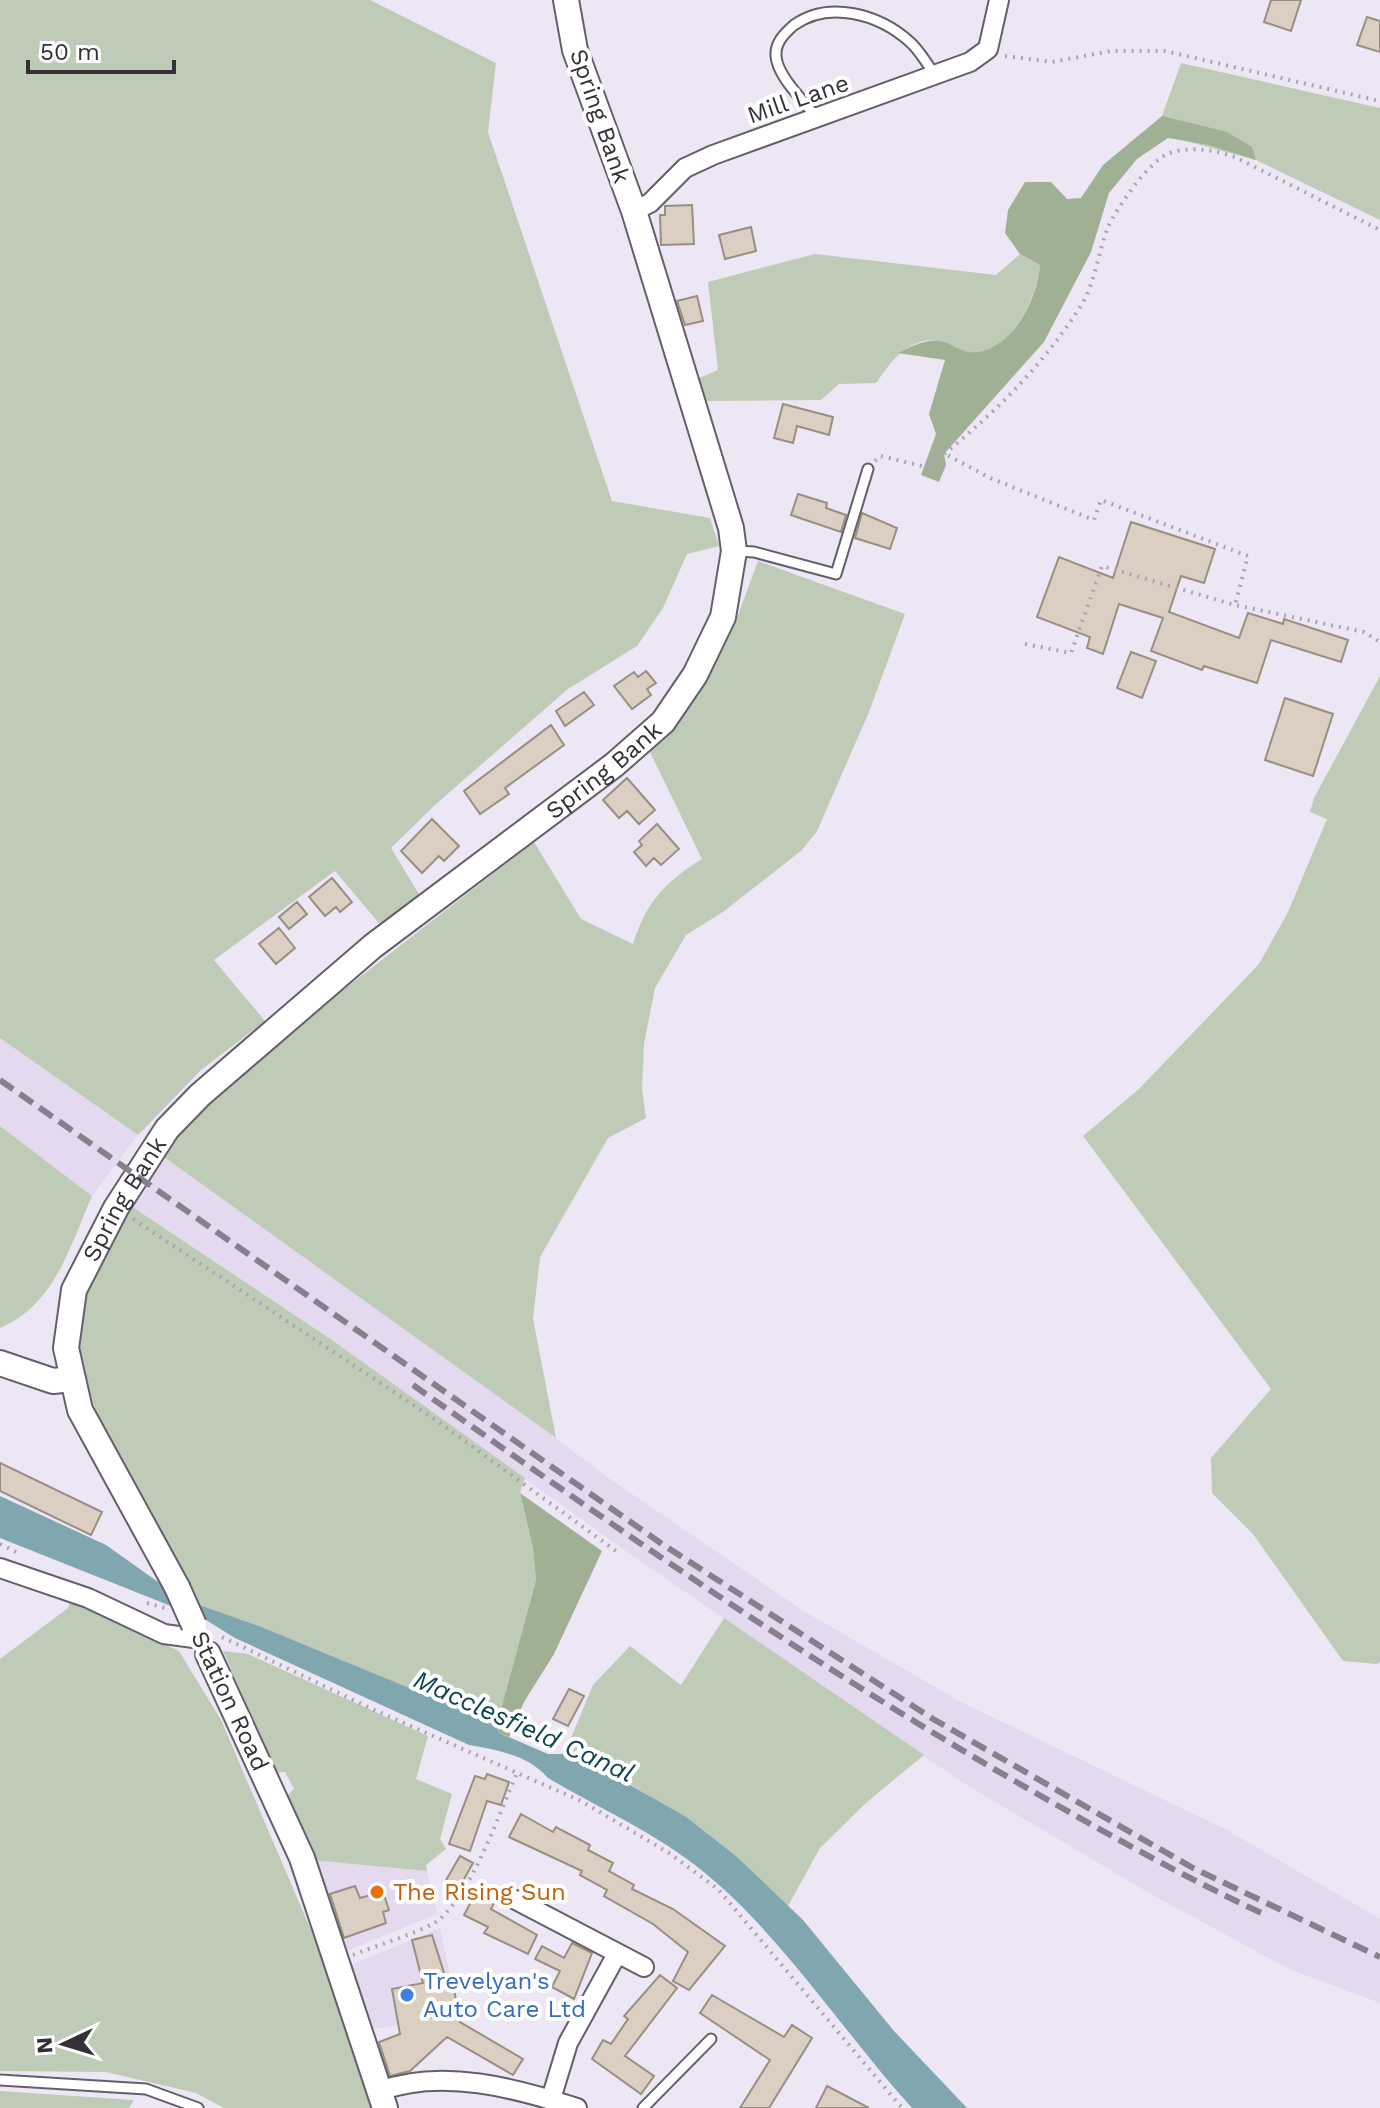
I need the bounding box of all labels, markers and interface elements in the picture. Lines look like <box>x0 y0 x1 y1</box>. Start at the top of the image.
scale bar <box>28 24 174 74</box>
text: 50 m <box>40 38 100 66</box>
street label: Spring Bank <box>564 45 636 187</box>
street label: Mill Lane <box>744 69 852 129</box>
street label: Spring Bank <box>541 715 668 825</box>
street label: Spring Bank <box>77 1131 172 1266</box>
street label: Station Road <box>185 1627 275 1775</box>
water label: Macclesfield Canal <box>409 1664 639 1788</box>
place label: The Rising Sun <box>393 1878 566 1906</box>
marker: The Rising Sun <box>368 1883 386 1901</box>
place label: Trevelyan's Auto Care Ltd <box>423 1967 586 2023</box>
marker: Trevelyan's Auto Care Ltd <box>398 1986 416 2004</box>
north arrow <box>24 2004 104 2084</box>
text: N <box>32 2036 58 2054</box>

